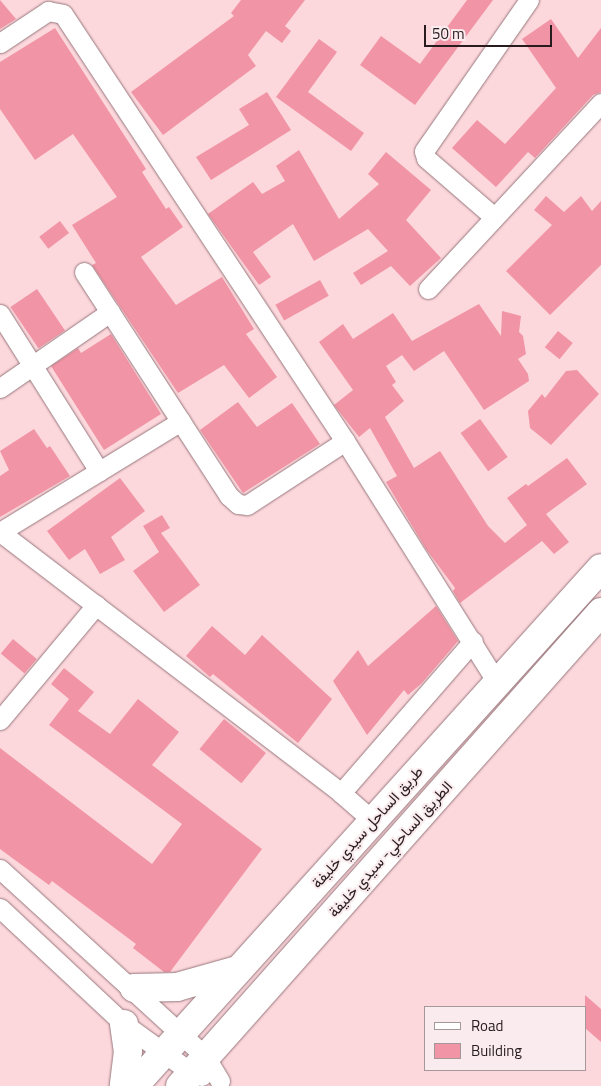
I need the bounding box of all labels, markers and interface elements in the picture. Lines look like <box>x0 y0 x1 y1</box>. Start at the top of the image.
scale bar <box>426 15 554 47</box>
text: 50 m <box>432 22 465 45</box>
street label: طريق الساحل سيدي خليفة <box>308 762 426 892</box>
street label: الطريق الساحلي- سيدي خليفة <box>324 777 456 921</box>
legend <box>424 1006 586 1071</box>
text: Road <box>471 1014 503 1037</box>
text: Building <box>471 1039 522 1062</box>

